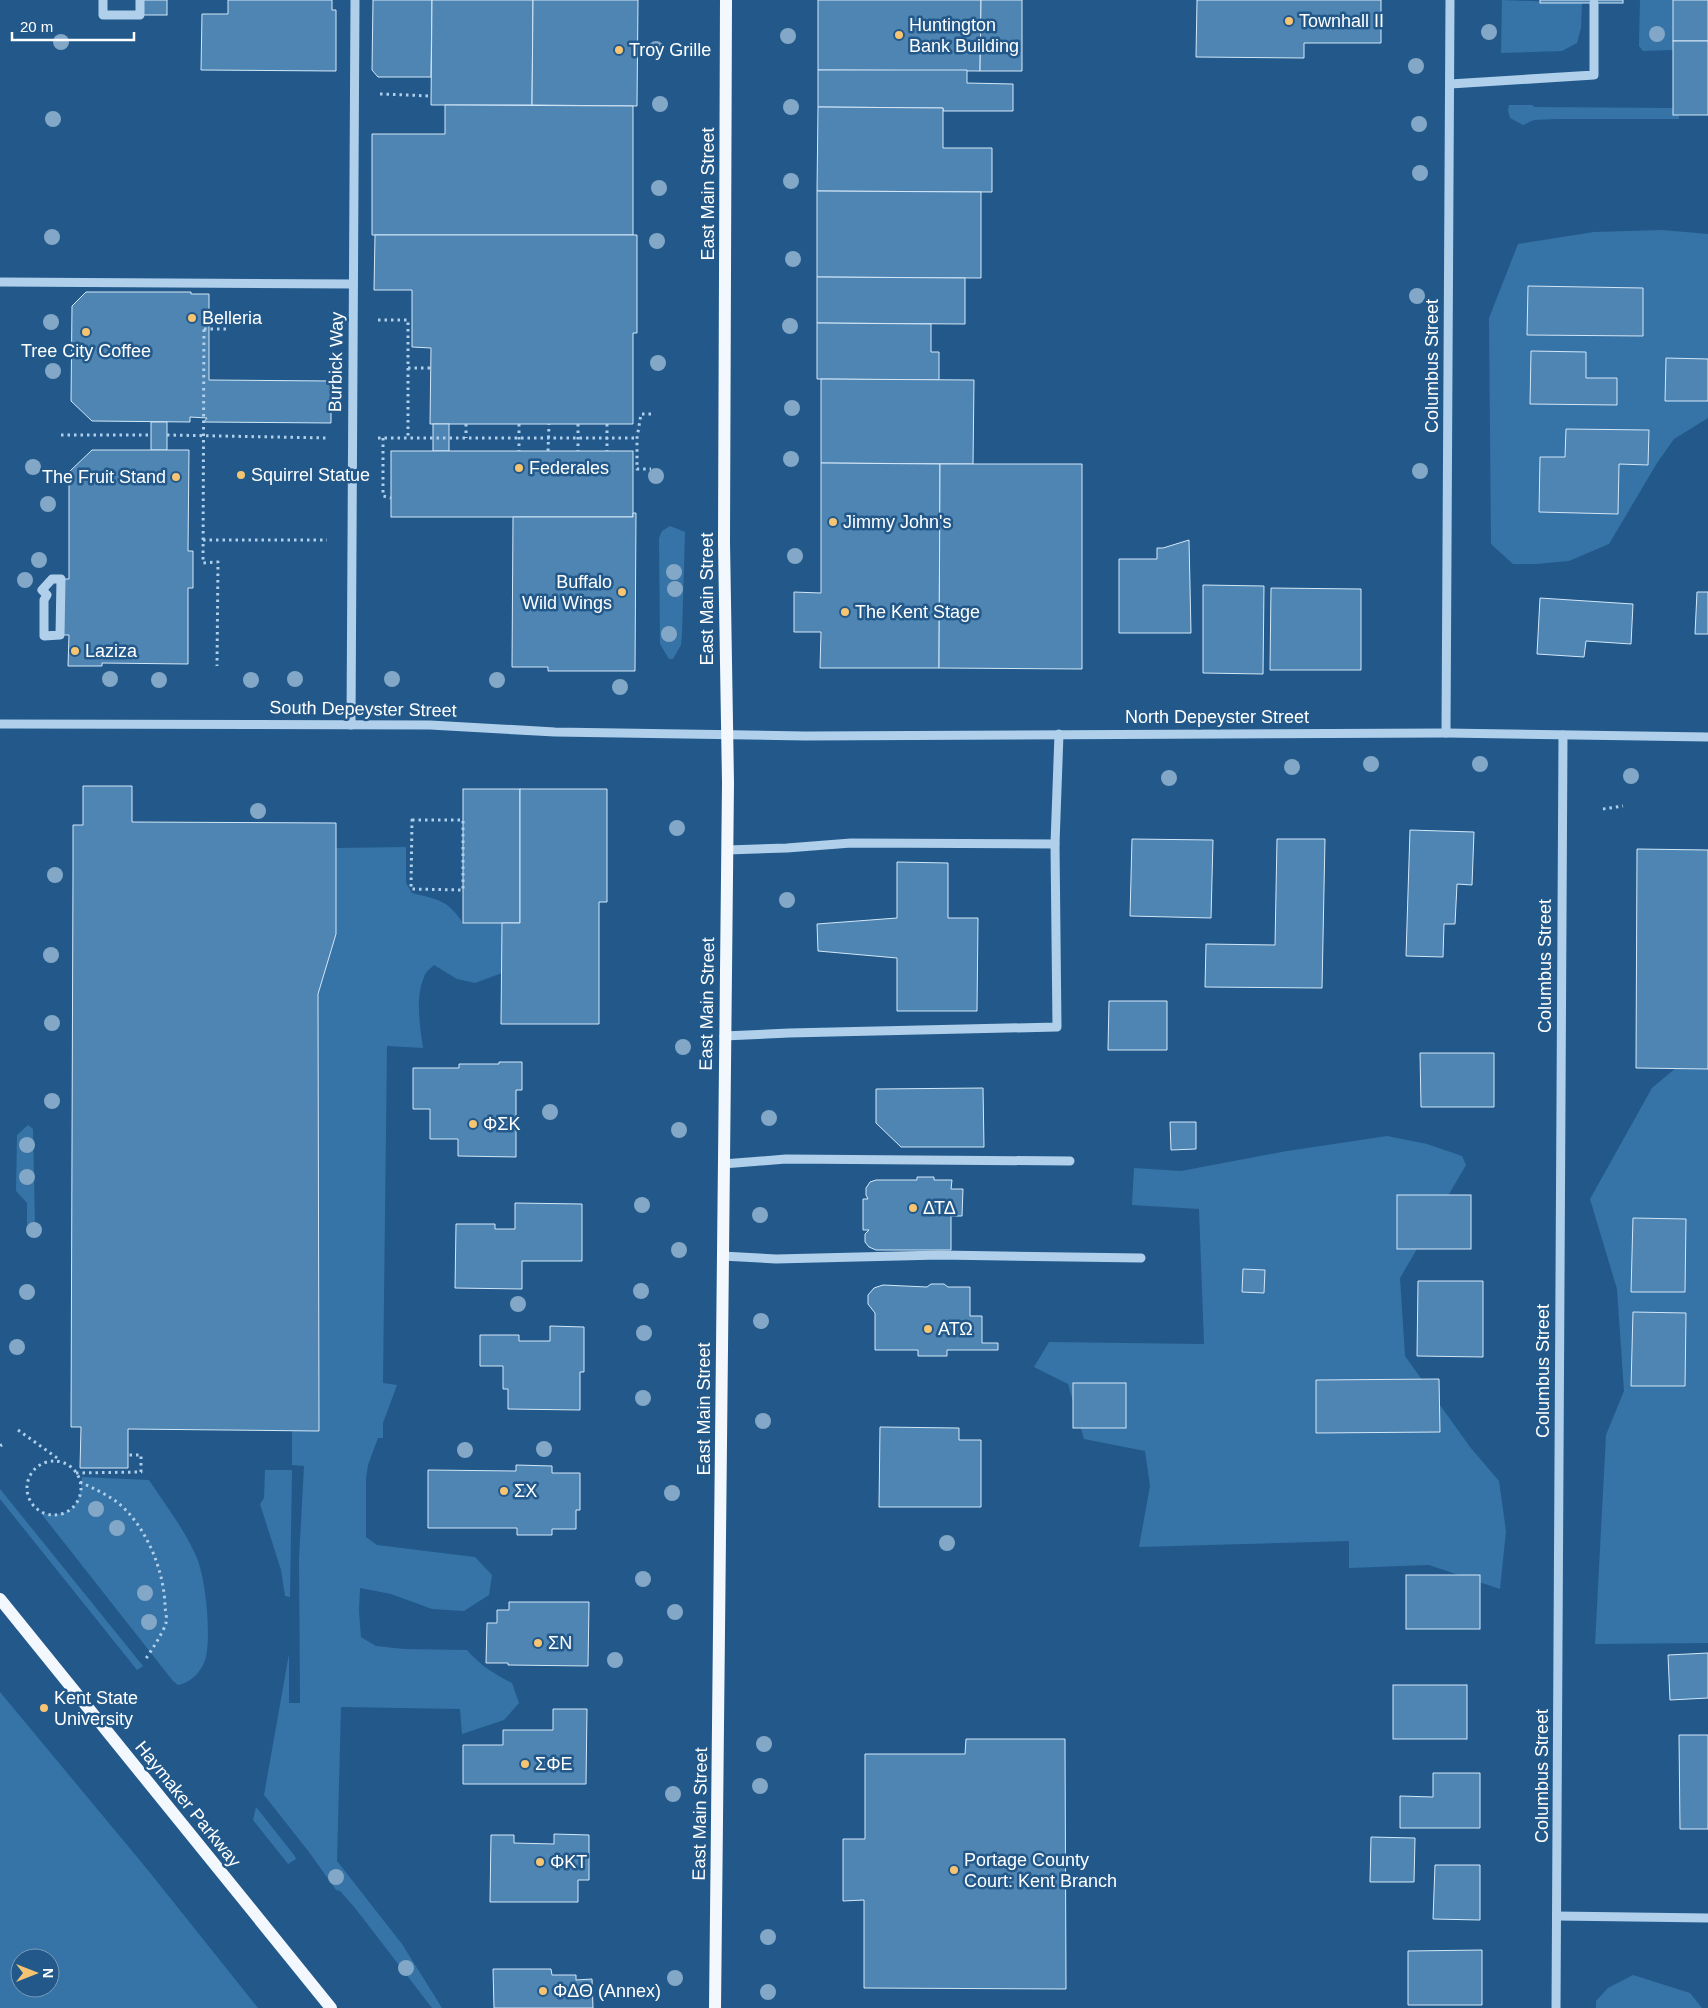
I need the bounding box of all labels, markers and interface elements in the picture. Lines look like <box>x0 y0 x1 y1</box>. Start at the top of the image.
scale bar <box>12 10 135 42</box>
place label: Townhall II <box>1299 11 1384 31</box>
place label: Huntington Bank Building <box>909 15 1019 56</box>
marker: Townhall II <box>1283 15 1295 27</box>
text: 20 m <box>20 18 53 35</box>
marker: Huntington Bank Building <box>893 29 905 41</box>
place label: Troy Grille <box>629 40 711 60</box>
marker: Troy Grille <box>613 44 625 56</box>
street label: East Main Street <box>698 127 718 261</box>
street label: Columbus Street <box>1422 299 1442 433</box>
place label: Belleria <box>202 308 263 328</box>
marker: Belleria <box>186 312 198 324</box>
street label: Burbick Way <box>325 312 347 412</box>
marker: Tree City Coffee <box>80 326 92 338</box>
place label: Tree City Coffee <box>21 341 151 361</box>
place label: Federales <box>529 458 609 478</box>
marker: Federales <box>513 462 525 474</box>
place label: Squirrel Statue <box>251 465 370 485</box>
place label: The Fruit Stand <box>42 467 166 487</box>
marker: Squirrel Statue <box>235 469 247 481</box>
marker: The Fruit Stand <box>170 471 182 483</box>
place label: Jimmy John's <box>843 512 951 532</box>
marker: Jimmy John's <box>827 516 839 528</box>
street label: East Main Street <box>697 532 717 666</box>
place label: Buffalo Wild Wings <box>522 572 612 613</box>
marker: Buffalo Wild Wings <box>616 586 628 598</box>
place label: The Kent Stage <box>855 602 980 622</box>
marker: The Kent Stage <box>839 606 851 618</box>
place label: Laziza <box>85 641 138 661</box>
marker: Laziza <box>69 645 81 657</box>
street label: South Depeyster Street <box>269 697 457 721</box>
street label: North Depeyster Street <box>1125 707 1309 727</box>
street label: Columbus Street <box>1535 899 1555 1033</box>
street label: East Main Street <box>696 937 718 1071</box>
place label: ΦΣΚ <box>483 1114 521 1134</box>
marker: ΦΣΚ <box>467 1118 479 1130</box>
place label: ΔΤΔ <box>923 1198 956 1218</box>
marker: ΔΤΔ <box>907 1202 919 1214</box>
street label: Columbus Street <box>1533 1304 1553 1438</box>
place label: ΑΤΩ <box>938 1319 973 1339</box>
marker: ΑΤΩ <box>922 1323 934 1335</box>
street label: East Main Street <box>694 1342 714 1476</box>
place label: ΣΧ <box>514 1481 537 1501</box>
marker: ΣΧ <box>498 1485 510 1497</box>
place label: ΣΝ <box>548 1633 572 1653</box>
marker: ΣΝ <box>532 1637 544 1649</box>
place label: Kent State University <box>54 1688 138 1729</box>
marker: Kent State University <box>38 1702 50 1714</box>
street label: Columbus Street <box>1532 1709 1552 1843</box>
street label: Haymaker Parkway <box>131 1737 245 1871</box>
street label: East Main Street <box>689 1747 711 1881</box>
place label: ΣΦΕ <box>535 1754 573 1774</box>
marker: ΣΦΕ <box>519 1758 531 1770</box>
place label: Portage County Court: Kent Branch <box>964 1850 1117 1891</box>
place label: ΦΚΤ <box>550 1852 587 1872</box>
marker: ΦΚΤ <box>534 1856 546 1868</box>
marker: Portage County Court: Kent Branch <box>948 1864 960 1876</box>
north arrow <box>10 1948 60 1998</box>
text: N <box>40 1968 56 1978</box>
place label: ΦΔΘ (Annex) <box>553 1981 661 2001</box>
marker: ΦΔΘ (Annex) <box>537 1985 549 1997</box>

